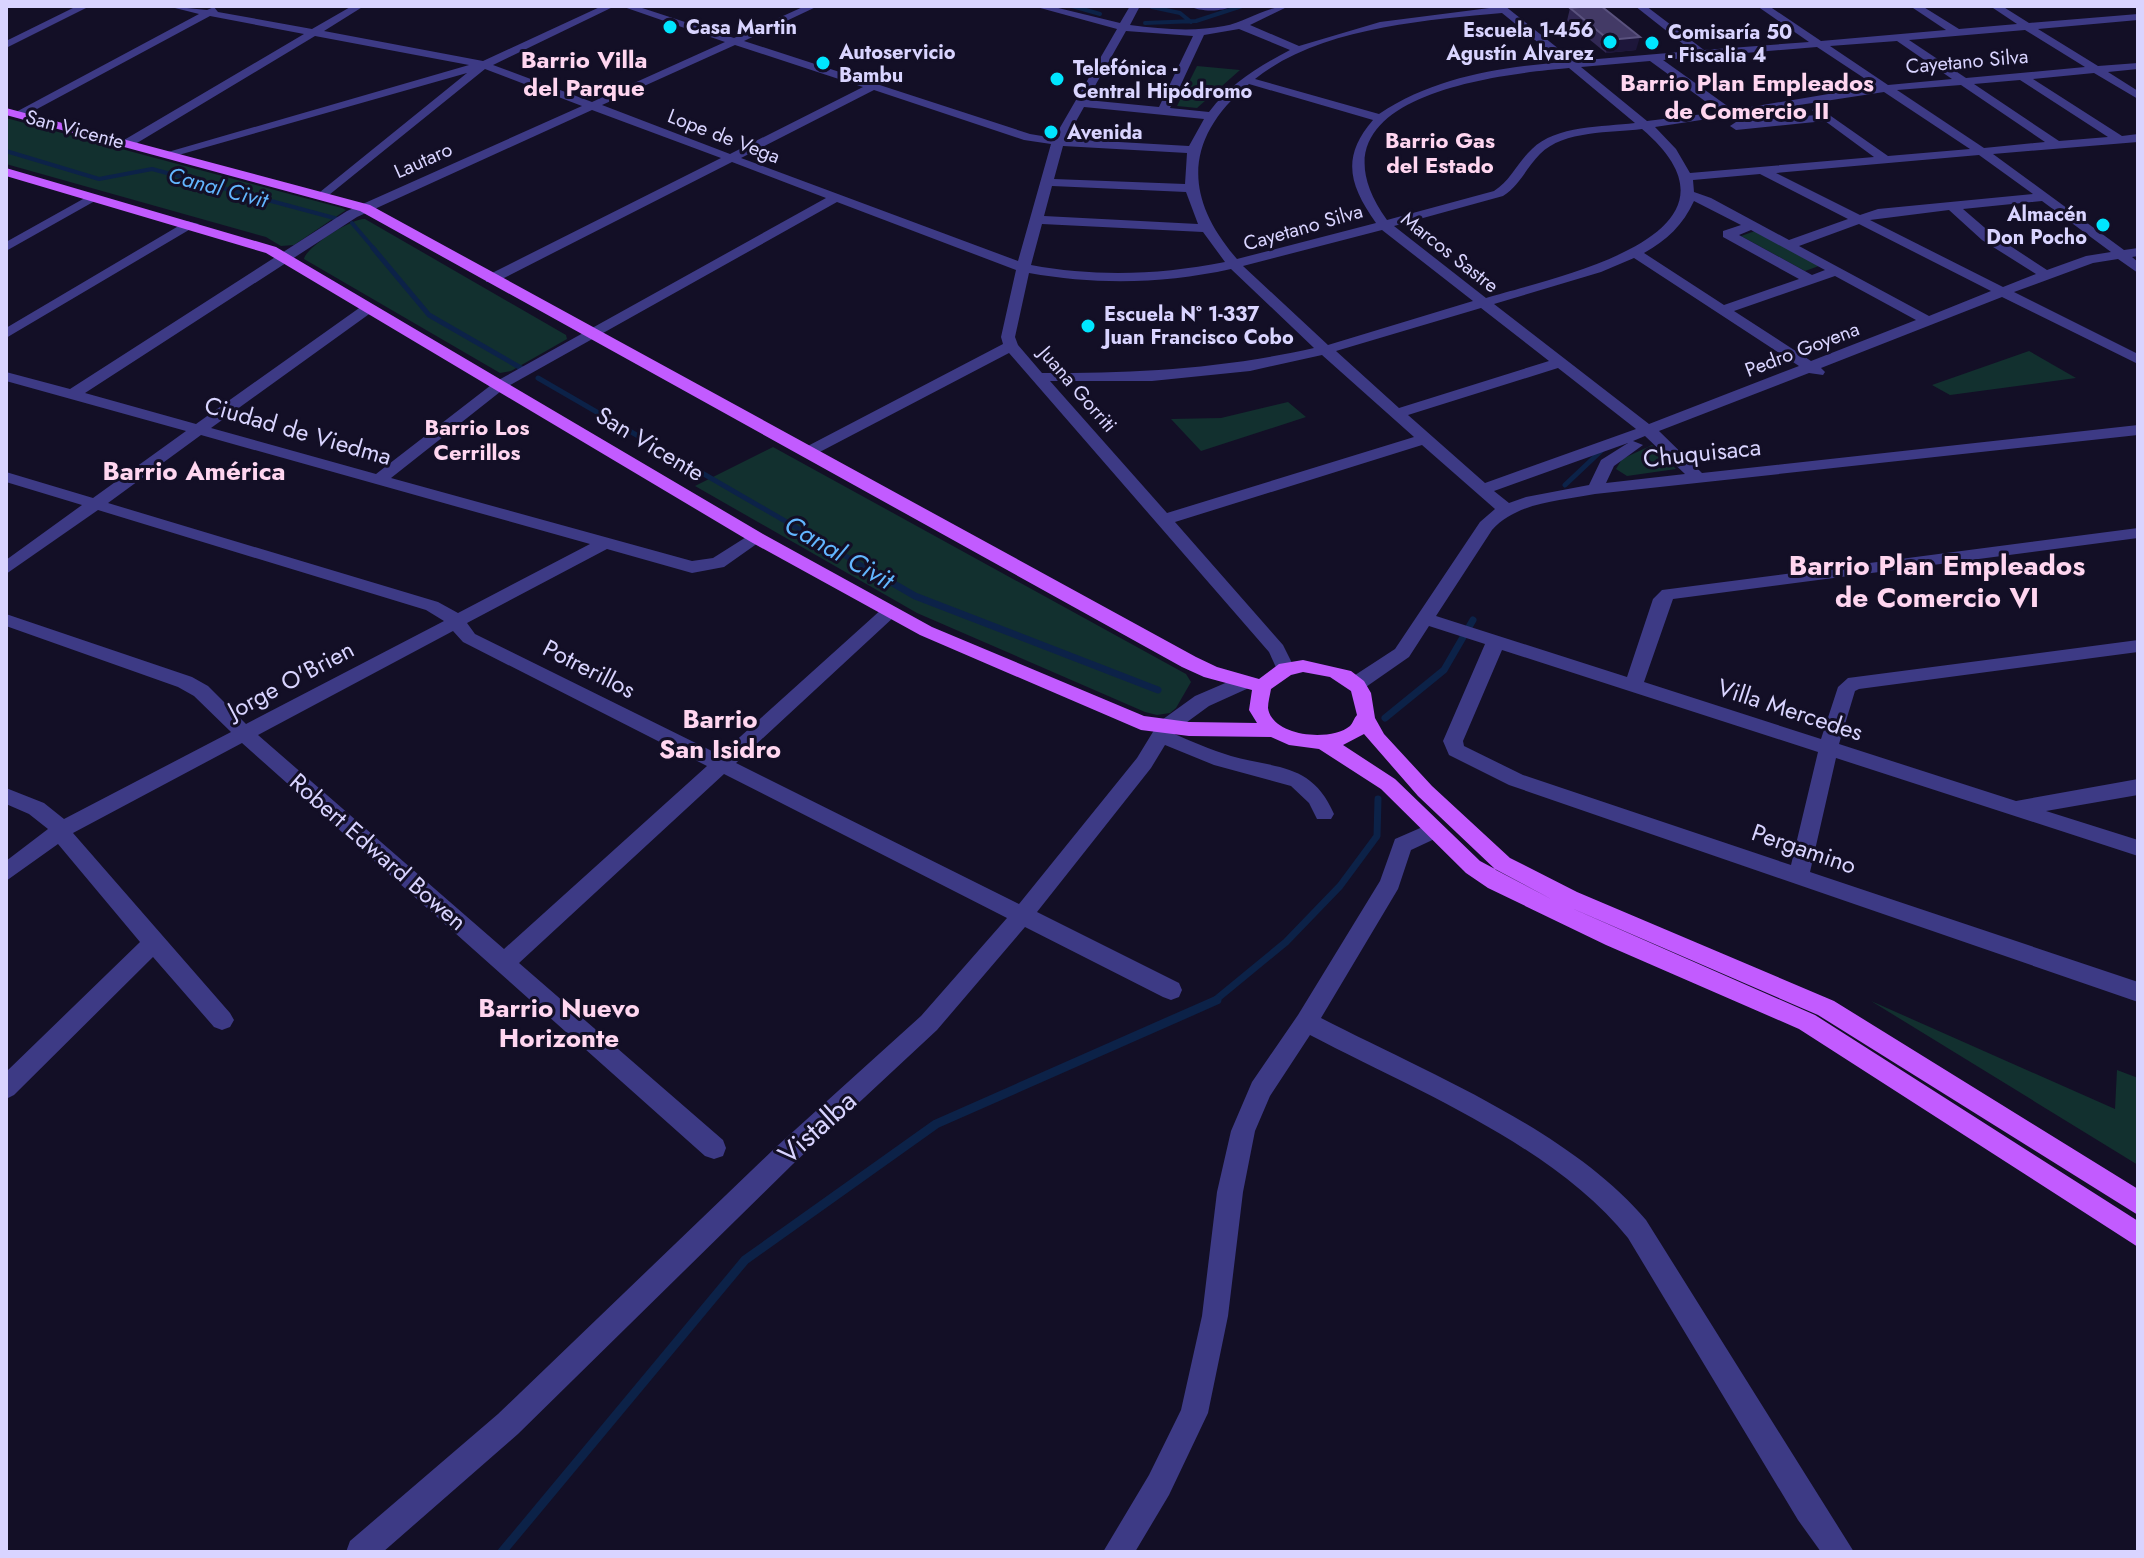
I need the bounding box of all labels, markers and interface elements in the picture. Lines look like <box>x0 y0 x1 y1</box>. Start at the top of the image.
place label: Casa Martin <box>686 13 797 42</box>
place label: Escuela 1-456 Agustín Alvarez <box>1445 16 1595 68</box>
marker: Casa Martin <box>661 18 679 36</box>
place label: Comisaría 50 - Fiscalia 4 <box>1668 18 1792 70</box>
marker: Escuela 1-456 Agustín Alvarez <box>1601 33 1619 51</box>
marker: Comisaría 50 - Fiscalia 4 <box>1643 34 1661 52</box>
place label: Autoservicio Bambu <box>838 38 956 90</box>
district label: Barrio Villa del Parque <box>521 42 647 105</box>
street label: Cayetano Silva <box>1904 42 2030 81</box>
marker: Autoservicio Bambu <box>814 54 832 72</box>
place label: Telefónica - Central Hipódromo <box>1073 54 1253 106</box>
district label: Barrio Plan Empleados de Comercio II <box>1620 65 1874 128</box>
marker: Telefónica - Central Hipódromo <box>1048 70 1066 88</box>
street label: San Vicente <box>22 102 127 157</box>
street label: Lope de Vega <box>663 102 784 171</box>
place label: Avenida <box>1066 118 1143 147</box>
marker: Avenida <box>1042 123 1060 141</box>
district label: Barrio Gas del Estado <box>1385 124 1495 181</box>
street label: Lautaro <box>389 135 457 186</box>
water label: Canal Civit <box>165 158 273 216</box>
street label: Cayetano Silva <box>1240 197 1366 258</box>
place label: Almacén Don Pocho <box>1986 200 2087 252</box>
street label: Marcos Sastre <box>1395 205 1505 300</box>
marker: Almacén Don Pocho <box>2094 216 2112 234</box>
place label: Escuela N° 1-337 Juan Francisco Cobo <box>1100 300 1294 352</box>
street label: Pedro Goyena <box>1741 314 1864 385</box>
marker: Escuela N° 1-337 Juan Francisco Cobo <box>1079 317 1097 335</box>
street label: Juana Gorriti <box>1030 337 1123 439</box>
street label: Ciudad de Viedma <box>201 387 396 474</box>
street label: San Vicente <box>589 397 711 490</box>
district label: Barrio Los Cerrillos <box>425 411 529 468</box>
street label: Chuquisaca <box>1641 429 1763 476</box>
district label: Barrio América <box>102 452 286 490</box>
water label: Canal Civit <box>777 505 902 600</box>
district label: Barrio Plan Empleados de Comercio VI <box>1789 545 2085 618</box>
street label: Potrerillos <box>537 630 642 707</box>
street label: Jorge O'Brien <box>219 632 360 729</box>
street label: Villa Mercedes <box>1713 670 1867 750</box>
district label: Barrio San Isidro <box>659 700 781 768</box>
street label: Robert Edward Bowen <box>282 765 475 939</box>
street label: Pergamino <box>1747 814 1861 883</box>
district label: Barrio Nuevo Horizonte <box>478 989 640 1057</box>
street label: Vistalba <box>769 1081 866 1174</box>

